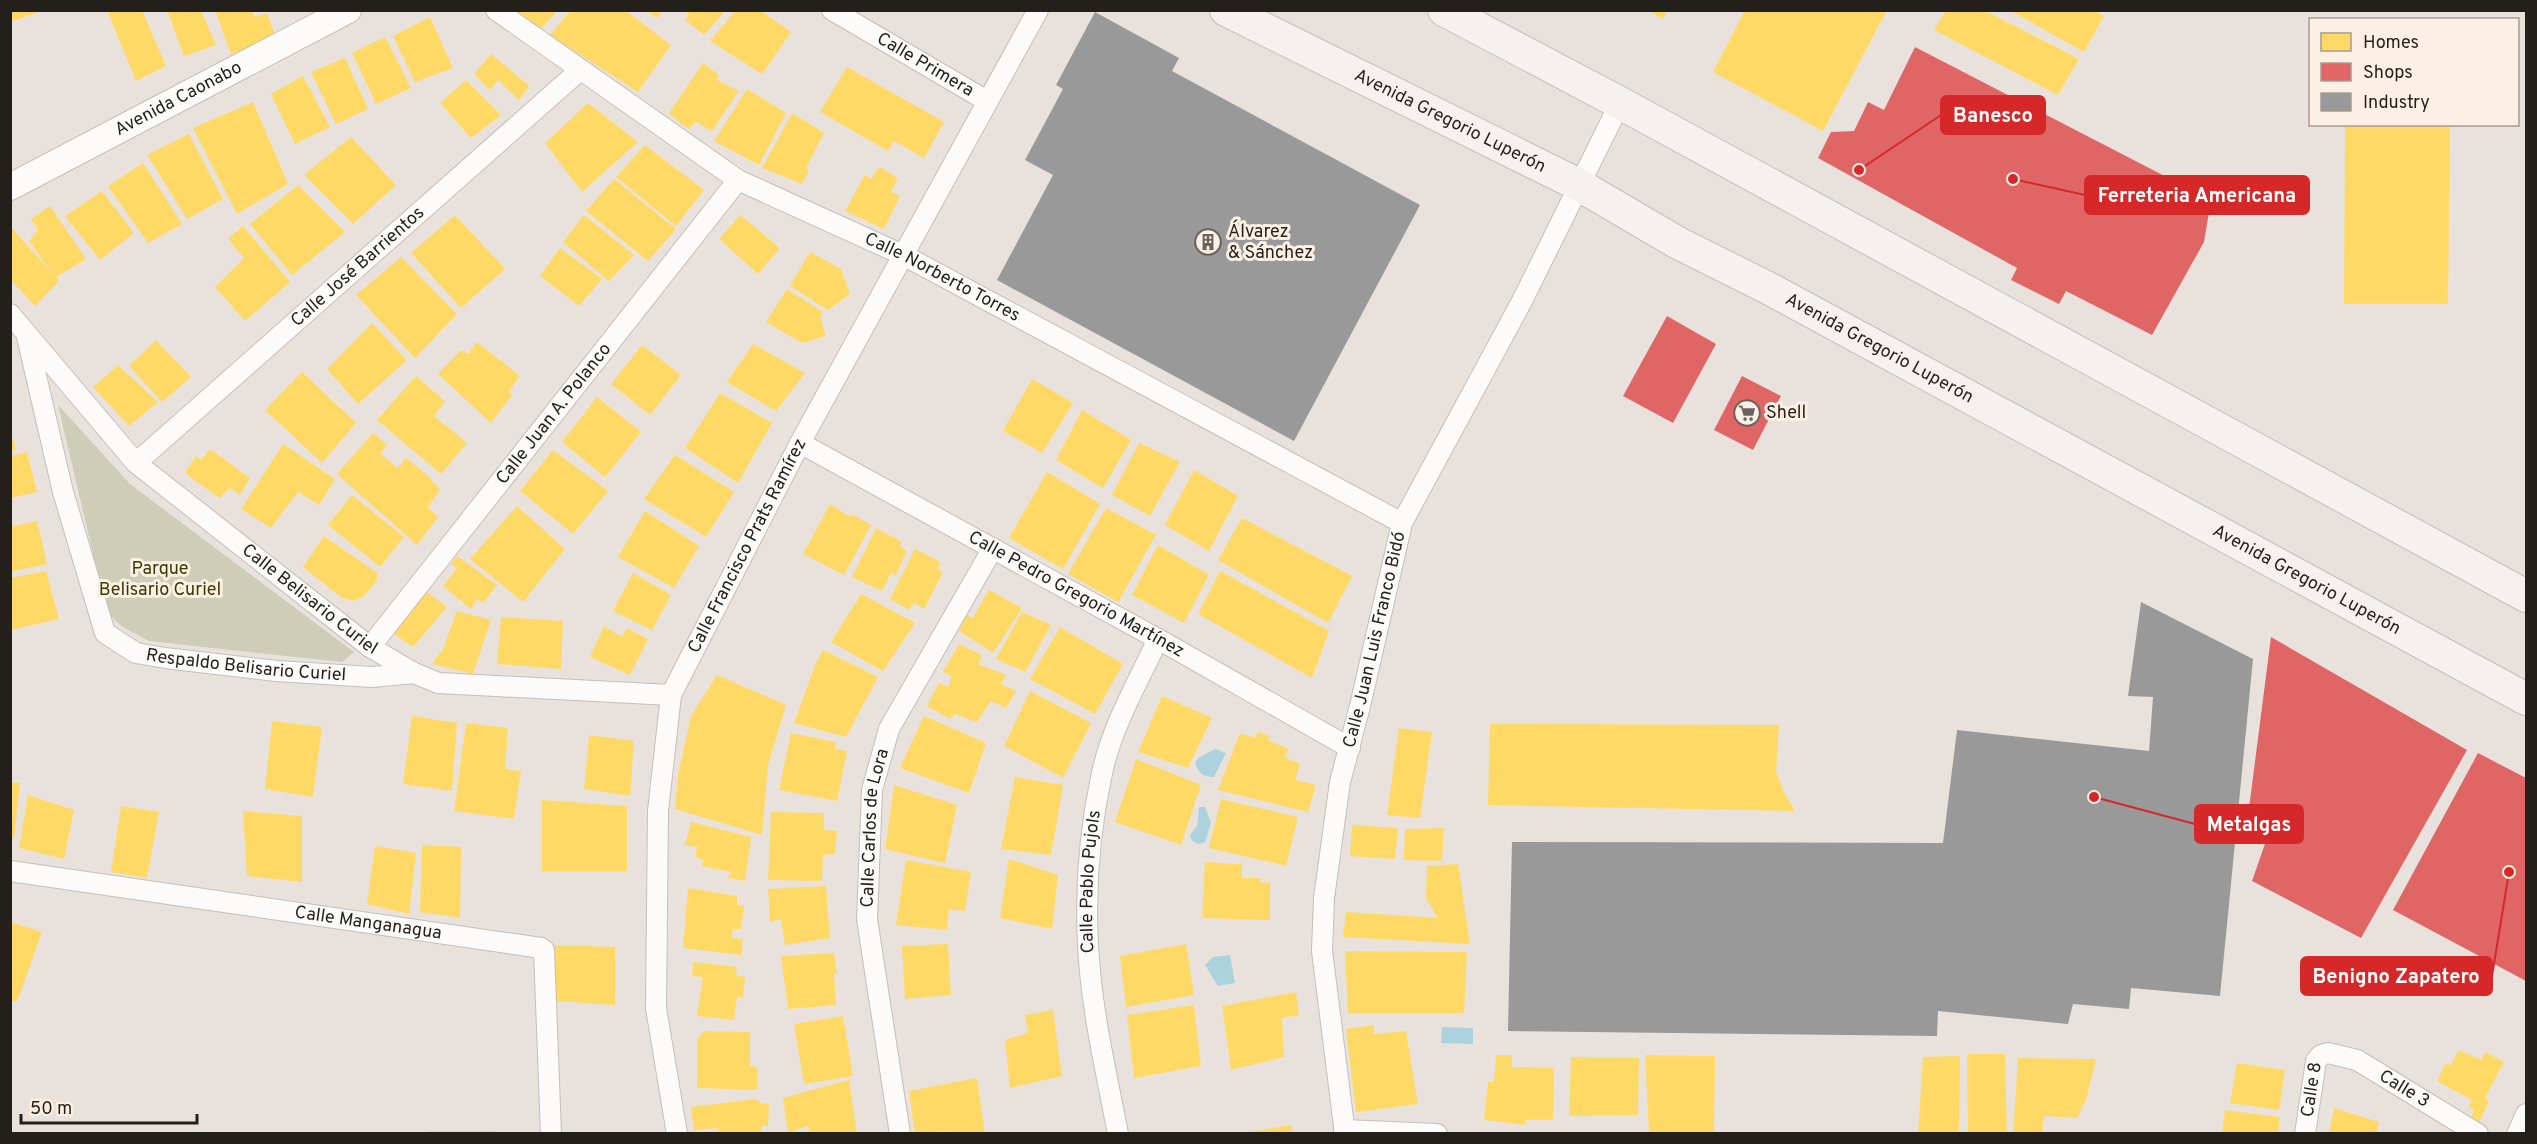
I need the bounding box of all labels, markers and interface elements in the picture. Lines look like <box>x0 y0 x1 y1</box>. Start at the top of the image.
legend <box>2309 18 2519 126</box>
street label: Calle Primera <box>872 27 978 102</box>
text: Homes <box>2363 32 2419 55</box>
street label: Avenida Caonabo <box>111 56 246 142</box>
text: Shops <box>2363 62 2413 85</box>
street label: Avenida Gregorio Luperón <box>1350 64 1550 178</box>
text: Industry <box>2363 92 2430 115</box>
callout: Banesco <box>1941 96 2045 134</box>
text: Banesco <box>1953 104 2033 130</box>
callout: Ferreteria Americana <box>2085 176 2309 214</box>
text: Ferreteria Americana <box>2098 184 2296 210</box>
street label: Calle José Barrientos <box>286 202 429 332</box>
place label: Álvarez & Sánchez <box>1228 219 1313 265</box>
building icon: Álvarez & Sánchez <box>1193 227 1223 257</box>
street label: Calle Norberto Torres <box>861 228 1024 327</box>
street label: Avenida Gregorio Luperón <box>1781 288 1978 409</box>
street label: Calle Juan A. Polanco <box>491 338 617 489</box>
supermarket icon: Shell <box>1732 398 1762 428</box>
place label: Shell <box>1766 402 1806 425</box>
street label: Calle Francisco Prats Ramírez <box>683 435 812 657</box>
street label: Avenida Gregorio Luperón <box>2208 520 2405 640</box>
street label: Calle Pedro Gregorio Martínez <box>964 526 1188 663</box>
street label: Calle Juan Luis Franco Bidó <box>1338 529 1411 751</box>
street label: Calle Belisario Curiel <box>237 539 382 660</box>
park label: Parque Belisario Curiel <box>99 558 221 602</box>
street label: Respaldo Belisario Curiel <box>144 643 347 687</box>
street label: Calle Carlos de Lora <box>856 746 894 908</box>
callout: Metalgas <box>2195 805 2303 843</box>
street label: Calle Pablo Pujols <box>1076 808 1106 954</box>
text: Metalgas <box>2207 813 2291 839</box>
street label: Calle Manganagua <box>293 901 443 945</box>
callout: Benigno Zapatero <box>2301 957 2492 995</box>
text: Benigno Zapatero <box>2312 965 2480 991</box>
street label: Calle 8 <box>2296 1060 2327 1119</box>
street label: Calle 3 <box>2375 1065 2434 1113</box>
scale bar <box>21 1087 196 1125</box>
text: 50 m <box>30 1098 72 1121</box>

